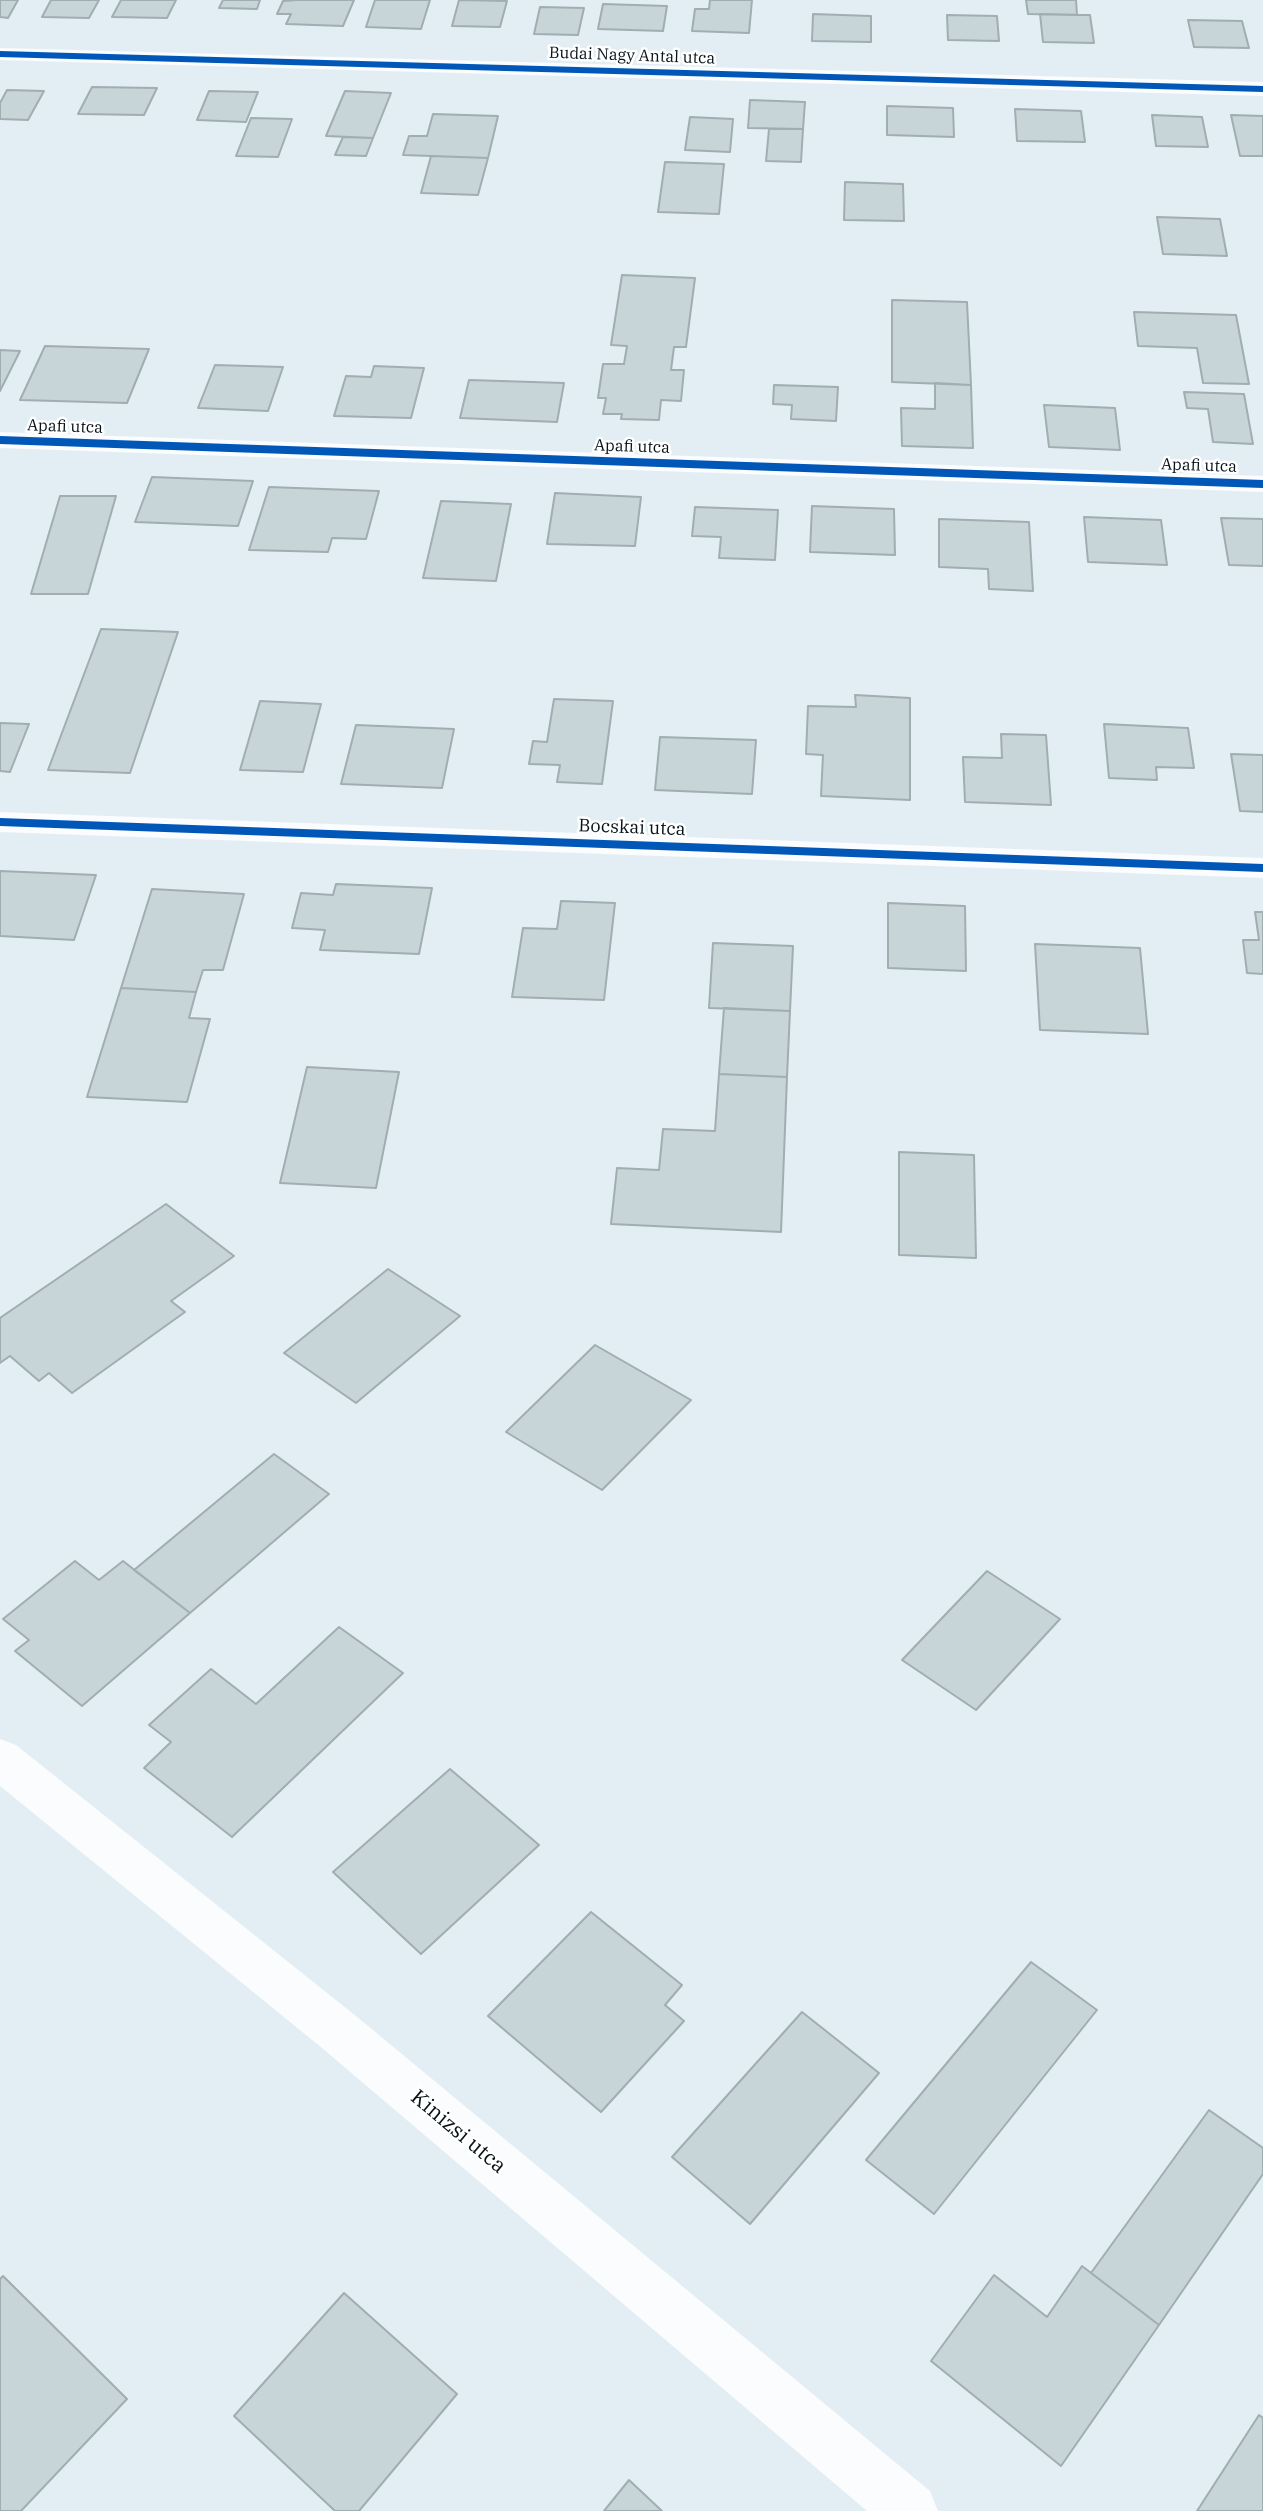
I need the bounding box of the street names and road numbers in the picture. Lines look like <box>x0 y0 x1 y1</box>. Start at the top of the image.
street label: Budai Nagy Antal utca <box>549 44 715 68</box>
street label: Apafi utca <box>27 416 103 438</box>
street label: Apafi utca <box>594 436 670 458</box>
street label: Apafi utca <box>1161 455 1237 477</box>
street label: Bocskai utca <box>578 815 686 841</box>
street label: Kinizsi utca <box>405 2085 511 2179</box>

